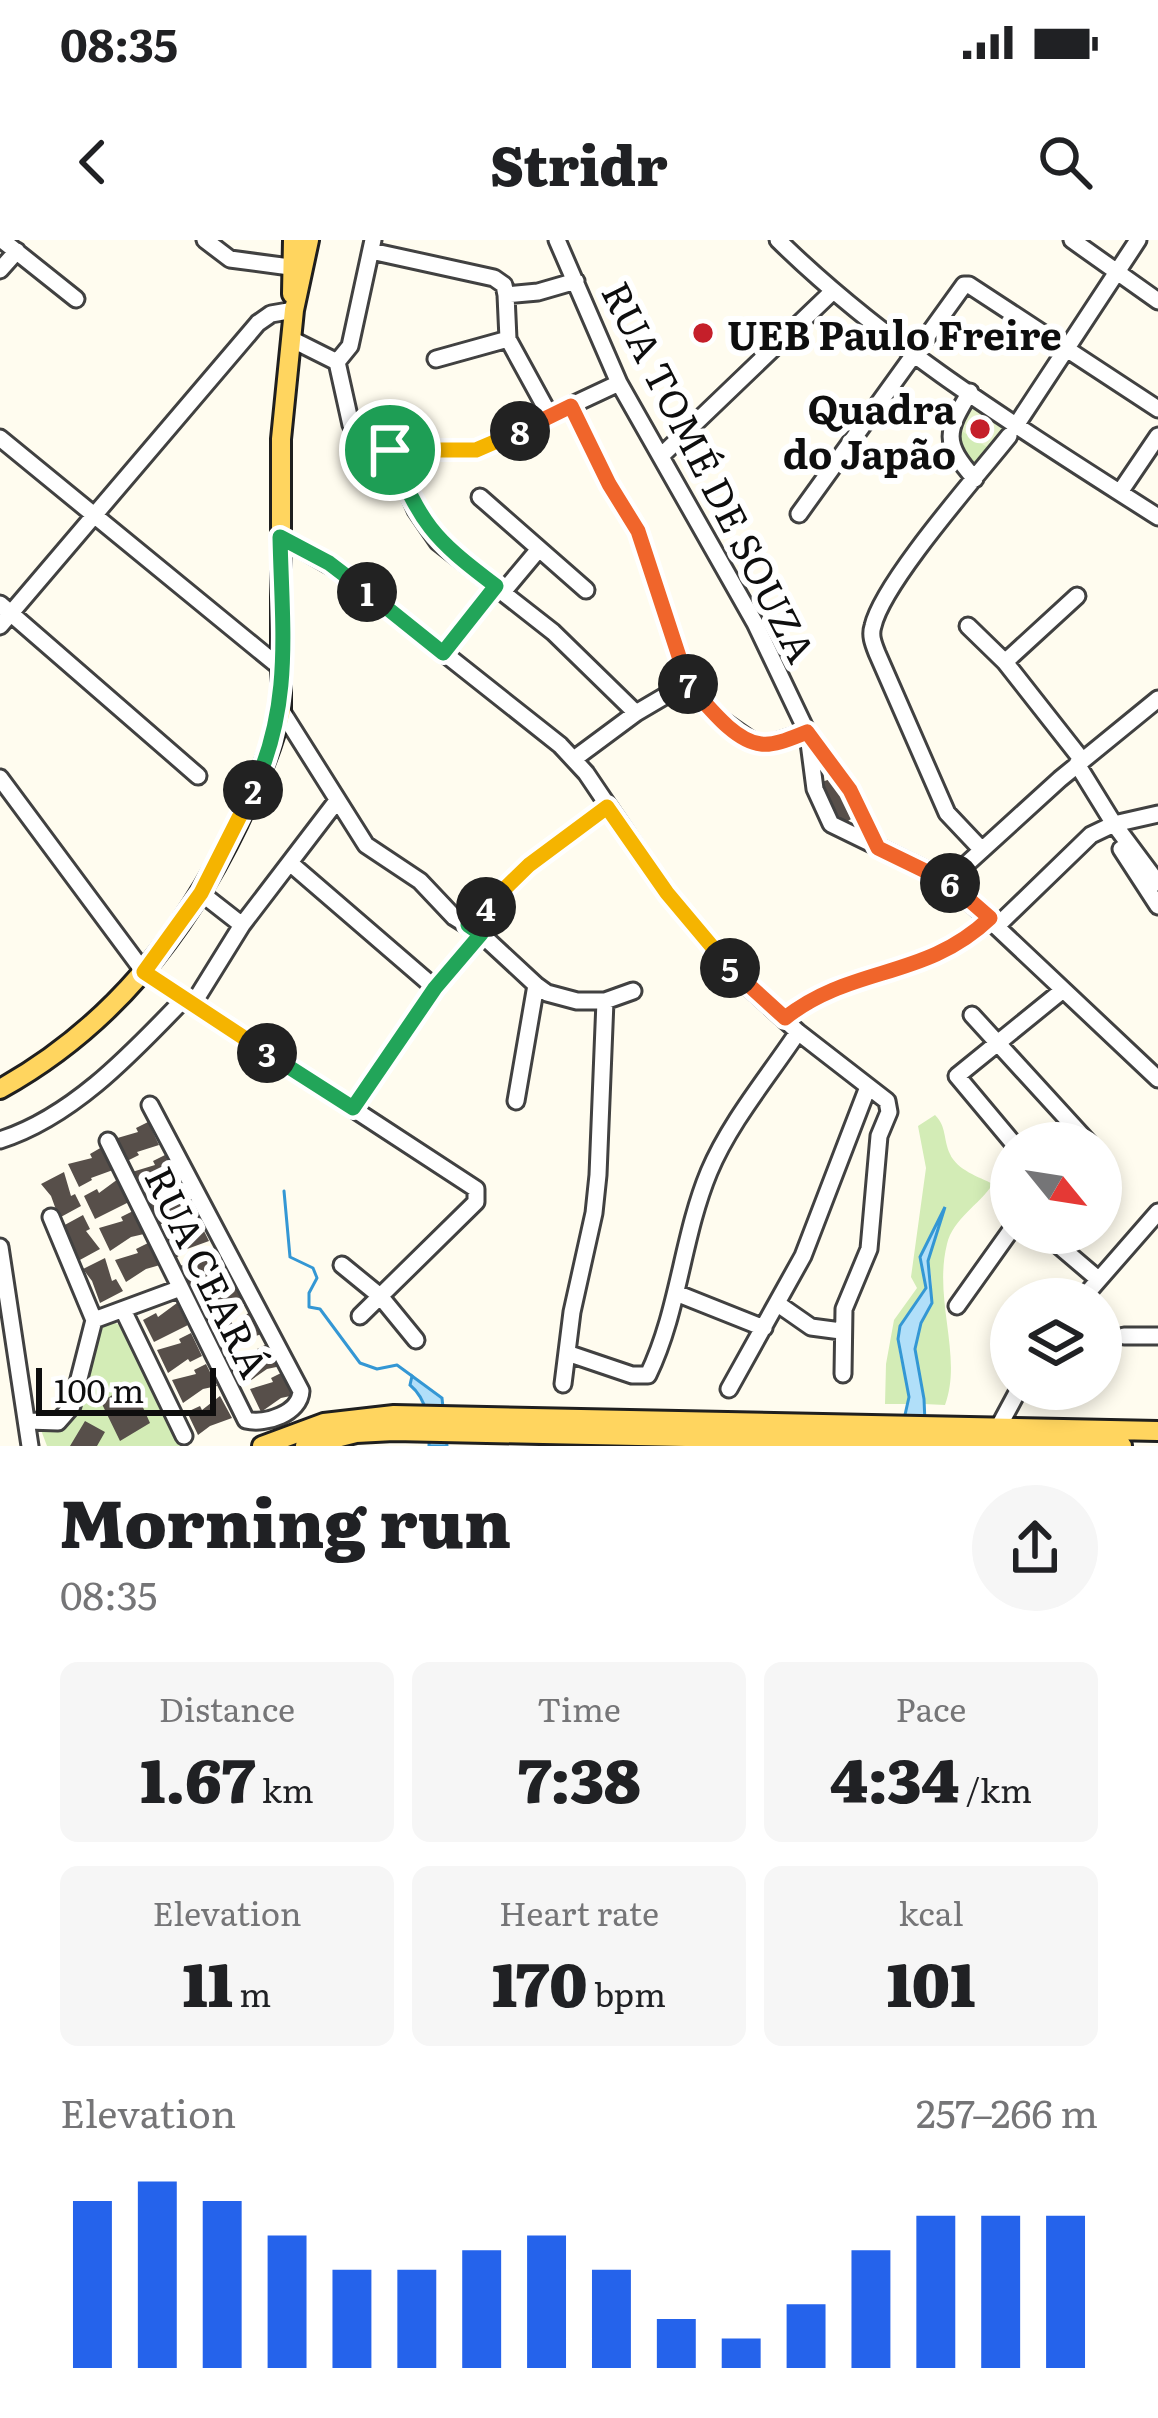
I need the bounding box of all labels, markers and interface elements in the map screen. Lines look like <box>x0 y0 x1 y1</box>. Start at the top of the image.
text: 08:35 <box>60 9 178 76</box>
text: Stridr <box>490 122 668 203</box>
icon: back <box>60 129 126 195</box>
icon: search <box>1032 129 1098 195</box>
street label: RUA TOMÉ DE SOUZA <box>590 270 833 672</box>
place label: UEB Paulo Freire <box>727 304 1062 362</box>
marker: UEB Paulo Freire <box>690 320 716 346</box>
place label: Quadra do Japão <box>783 378 956 481</box>
pin <box>339 399 441 501</box>
pin: 8 <box>490 401 550 461</box>
text: 8 <box>510 406 530 455</box>
marker: Quadra do Japão <box>967 416 993 442</box>
icon: arrive <box>357 417 423 483</box>
pin: 1 <box>337 562 397 622</box>
text: 1 <box>360 567 374 616</box>
pin: 7 <box>658 654 718 714</box>
text: 7 <box>679 659 697 708</box>
pin: 2 <box>223 760 283 820</box>
text: 2 <box>244 765 262 814</box>
pin: 6 <box>920 853 980 913</box>
text: 6 <box>940 858 960 907</box>
pin: 4 <box>456 877 516 937</box>
text: 4 <box>476 882 496 931</box>
pin: 5 <box>700 938 760 998</box>
text: 5 <box>721 943 739 992</box>
pin: 3 <box>237 1023 297 1083</box>
text: 3 <box>258 1028 276 1077</box>
north arrow <box>990 1122 1122 1254</box>
map controls <box>990 1122 1122 1410</box>
street label: RUA CEARÁ <box>133 1155 285 1387</box>
button: layers <box>990 1278 1122 1410</box>
scale bar <box>36 1362 216 1415</box>
text: 100 m <box>54 1364 144 1413</box>
text: Morning run <box>60 1470 511 1568</box>
button: share <box>972 1485 1098 1611</box>
text: 08:35 <box>60 1564 157 1622</box>
text: Distance <box>159 1683 295 1732</box>
text: Time <box>537 1683 621 1732</box>
text: Pace <box>896 1683 966 1732</box>
text: 1.67 <box>140 1732 255 1821</box>
text: 7:38 <box>517 1732 641 1821</box>
text: 4:34 <box>830 1732 959 1821</box>
text: km <box>255 1764 314 1813</box>
text: /km <box>959 1764 1032 1813</box>
text: Elevation <box>152 1887 302 1936</box>
text: Heart rate <box>499 1887 659 1936</box>
text: kcal <box>898 1887 964 1936</box>
text: 11 <box>183 1936 233 2025</box>
text: 170 <box>492 1936 588 2025</box>
text: 101 <box>887 1936 975 2025</box>
text: m <box>233 1968 271 2017</box>
text: bpm <box>588 1968 666 2017</box>
text: Elevation <box>60 2082 236 2140</box>
text: 257–266 m <box>916 2082 1098 2140</box>

